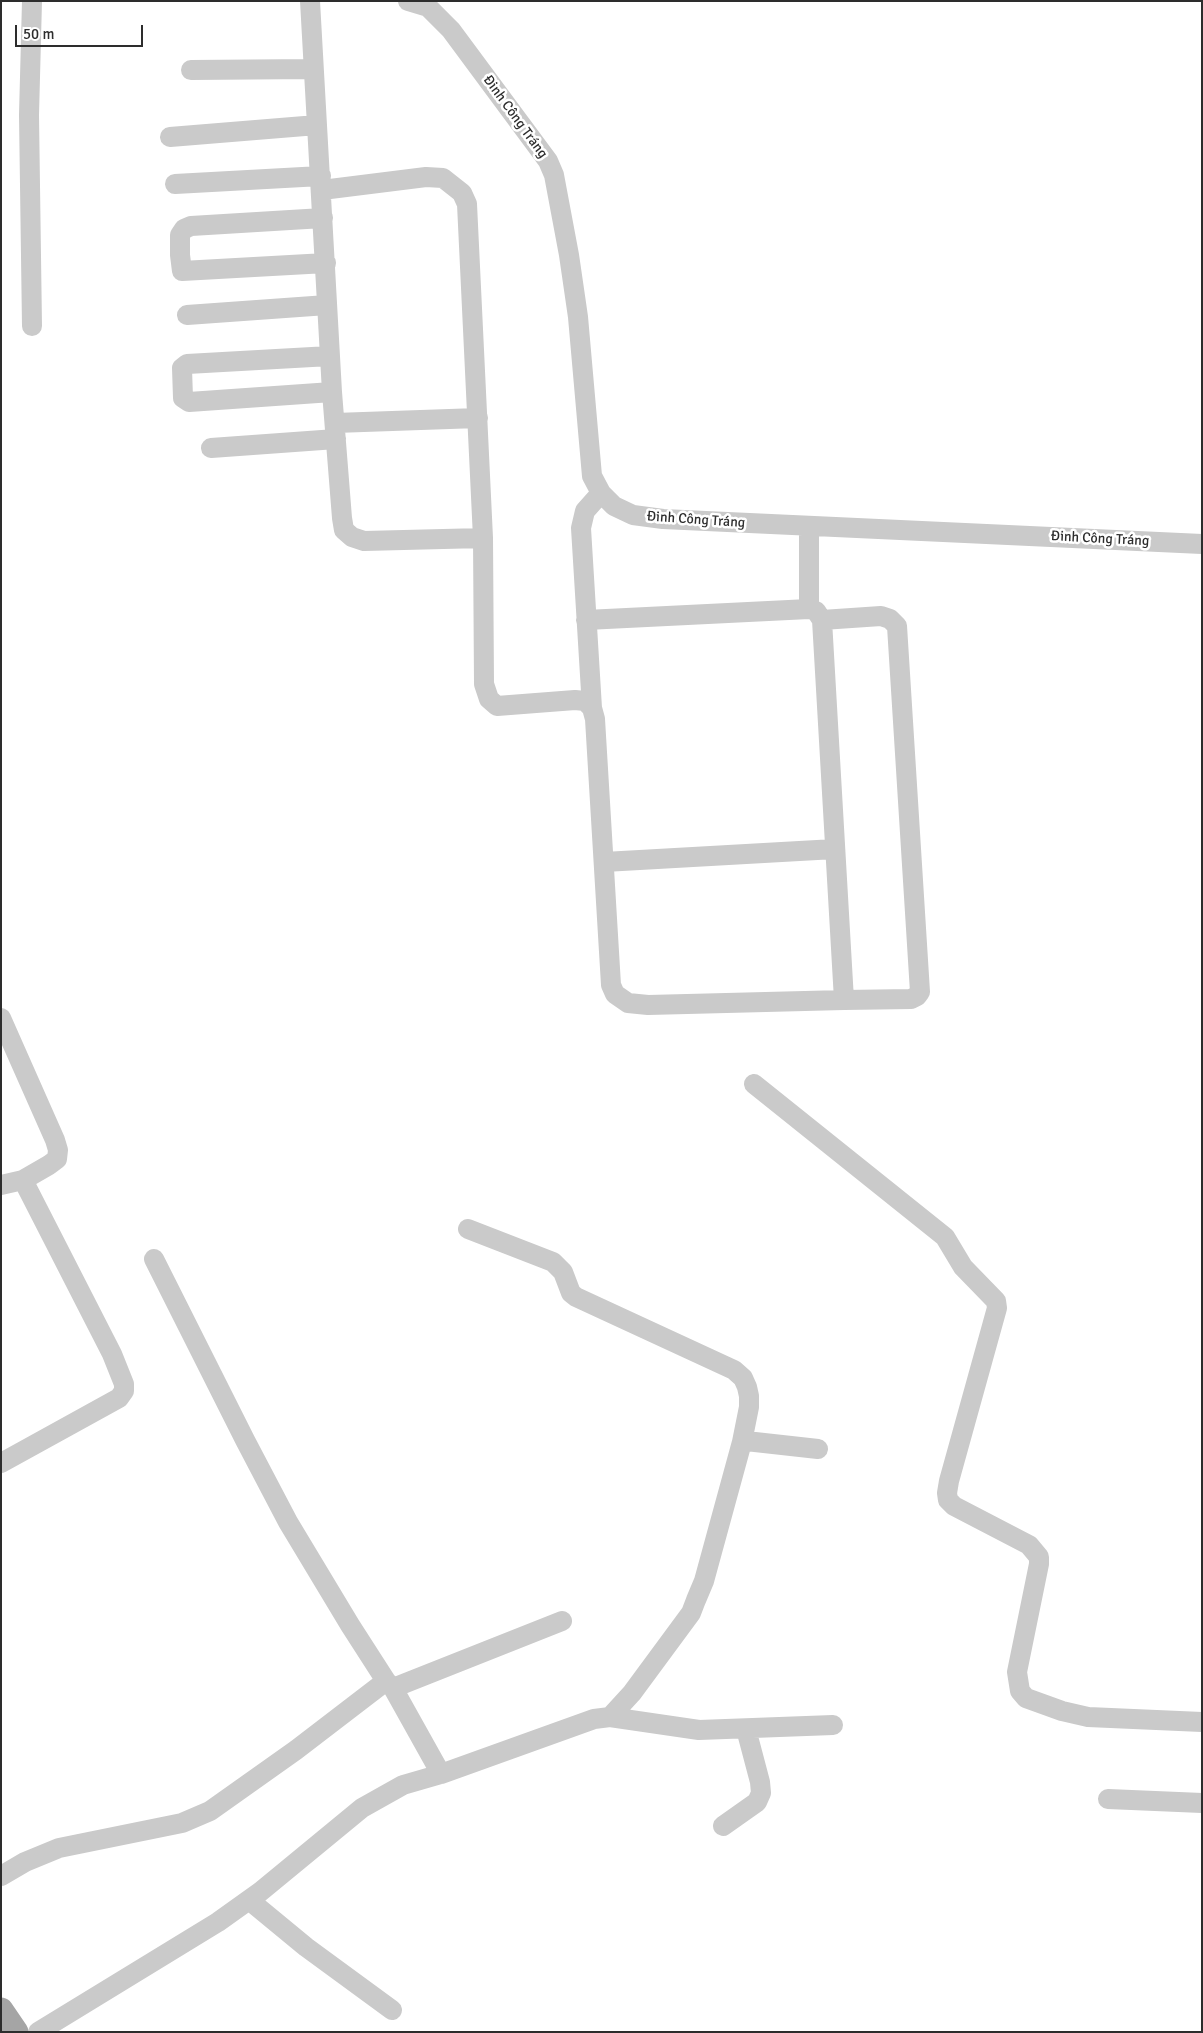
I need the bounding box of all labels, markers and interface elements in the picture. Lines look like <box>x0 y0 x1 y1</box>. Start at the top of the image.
scale bar <box>18 15 145 47</box>
text: 50 m <box>23 25 54 43</box>
street label: Đinh Công Tráng <box>479 72 551 162</box>
street label: Đinh Công Tráng <box>646 508 746 532</box>
street label: Đinh Công Tráng <box>1050 528 1150 550</box>

